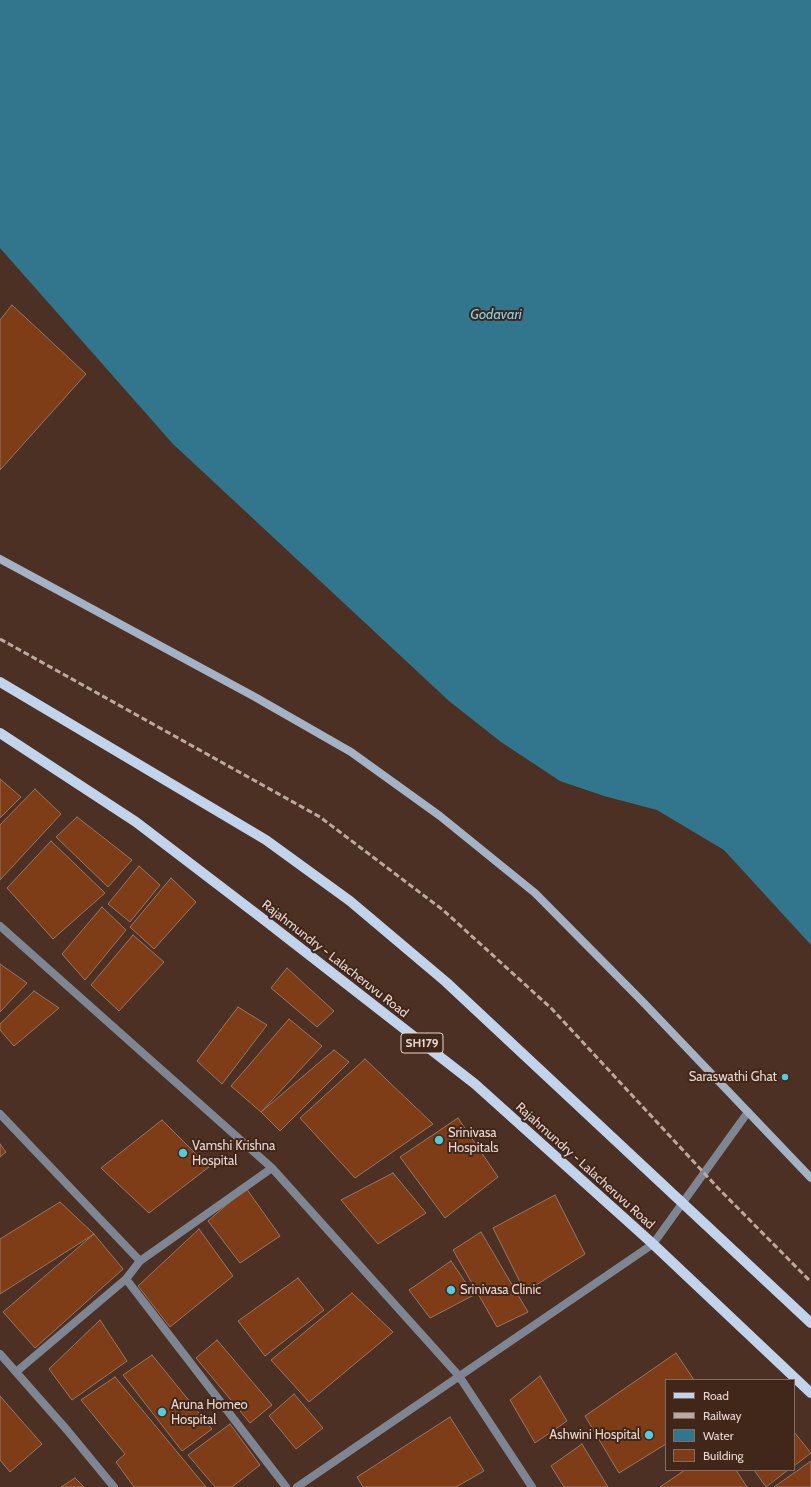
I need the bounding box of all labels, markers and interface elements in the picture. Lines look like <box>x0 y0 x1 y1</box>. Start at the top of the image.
water label: Godavari <box>470 307 522 323</box>
street label: Rajahmundry - Lalacheruvu Road <box>259 897 411 1021</box>
road number: SH179 <box>401 1033 443 1053</box>
place label: Saraswathi Ghat <box>689 1069 777 1085</box>
marker: Saraswathi Ghat <box>780 1072 790 1082</box>
street label: Rajahmundry - Lalacheruvu Road <box>512 1099 658 1233</box>
place label: Srinivasa Hospitals <box>448 1125 499 1156</box>
marker: Srinivasa Hospitals <box>433 1134 445 1146</box>
place label: Vamshi Krishna Hospital <box>192 1138 275 1169</box>
marker: Vamshi Krishna Hospital <box>177 1147 189 1159</box>
place label: Srinivasa Clinic <box>460 1282 541 1298</box>
marker: Srinivasa Clinic <box>445 1284 457 1296</box>
legend <box>665 1379 795 1471</box>
text: Road <box>703 1388 729 1403</box>
place label: Aruna Homeo Hospital <box>171 1397 248 1428</box>
marker: Aruna Homeo Hospital <box>156 1406 168 1418</box>
text: Railway <box>703 1408 741 1423</box>
place label: Ashwini Hospital <box>549 1427 640 1443</box>
text: Water <box>703 1428 733 1443</box>
marker: Ashwini Hospital <box>643 1429 655 1441</box>
text: Building <box>703 1448 744 1463</box>

